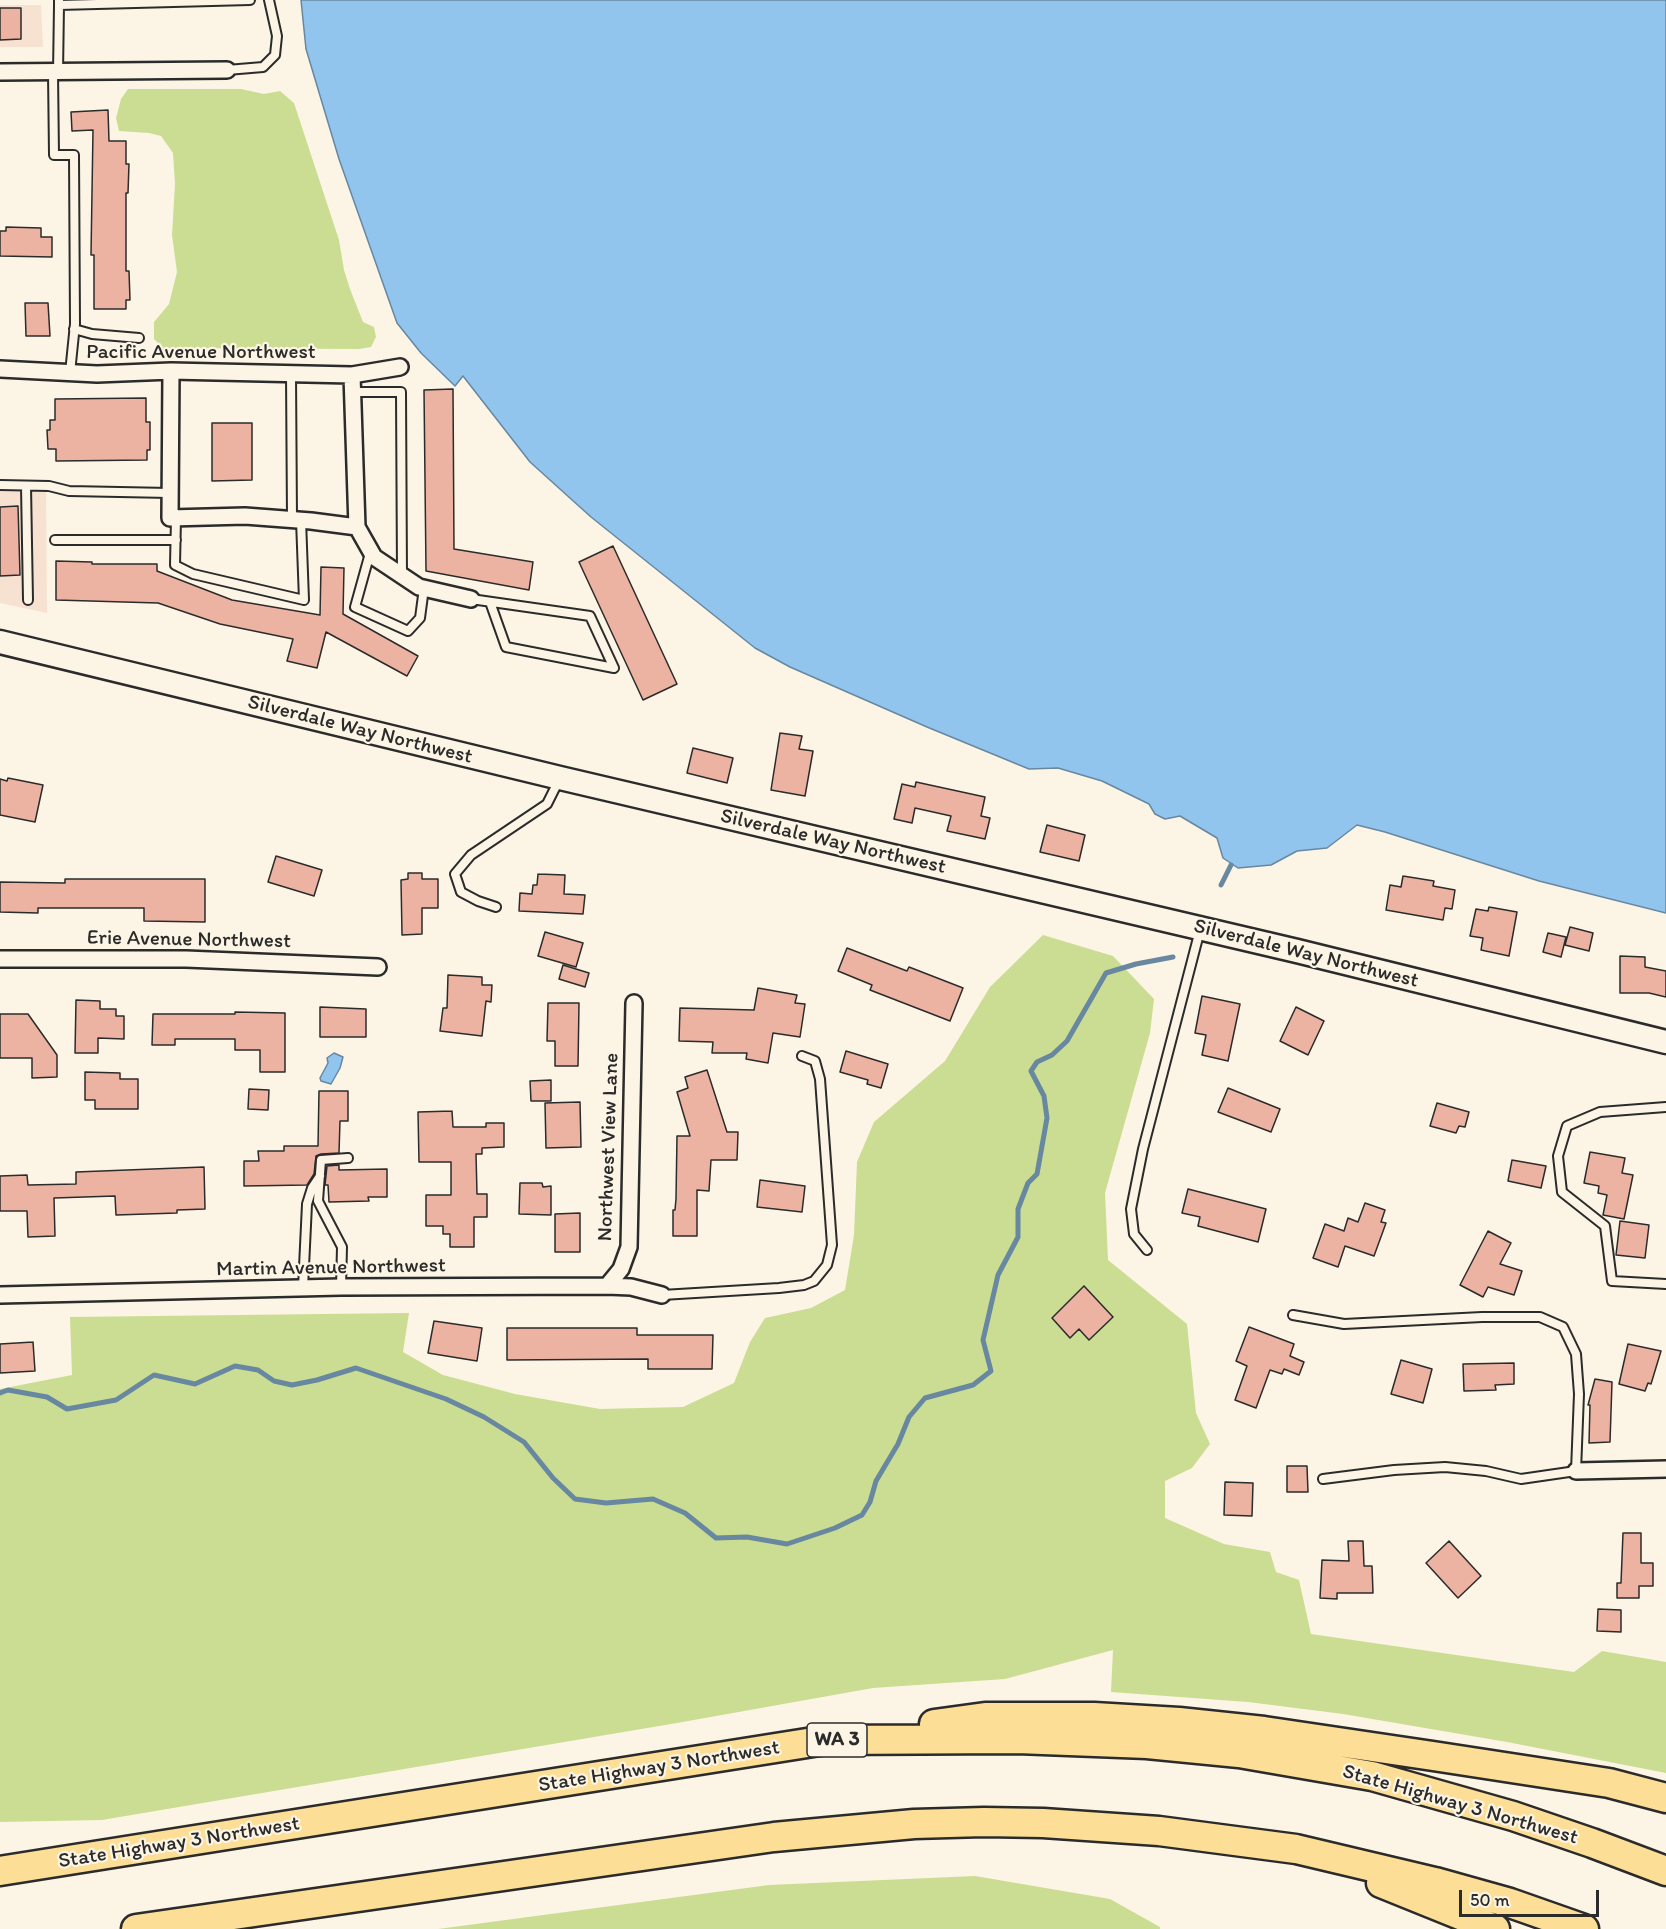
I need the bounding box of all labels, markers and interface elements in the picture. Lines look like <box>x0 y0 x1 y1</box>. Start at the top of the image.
street label: Pacific Avenue Northwest <box>86 340 316 366</box>
street label: Silverdale Way Northwest <box>245 690 475 770</box>
street label: Silverdale Way Northwest <box>718 804 948 880</box>
street label: Silverdale Way Northwest <box>1191 914 1421 994</box>
street label: Erie Avenue Northwest <box>87 926 291 954</box>
street label: Northwest View Lane <box>593 1052 625 1242</box>
street label: Martin Avenue Northwest <box>216 1253 446 1283</box>
road number: WA 3 <box>807 1723 867 1757</box>
street label: State Highway 3 Northwest <box>537 1735 781 1799</box>
street label: State Highway 3 Northwest <box>1339 1759 1581 1851</box>
street label: State Highway 3 Northwest <box>57 1811 301 1875</box>
scale bar <box>1462 1878 1602 1916</box>
text: 50 m <box>1470 1889 1510 1911</box>

